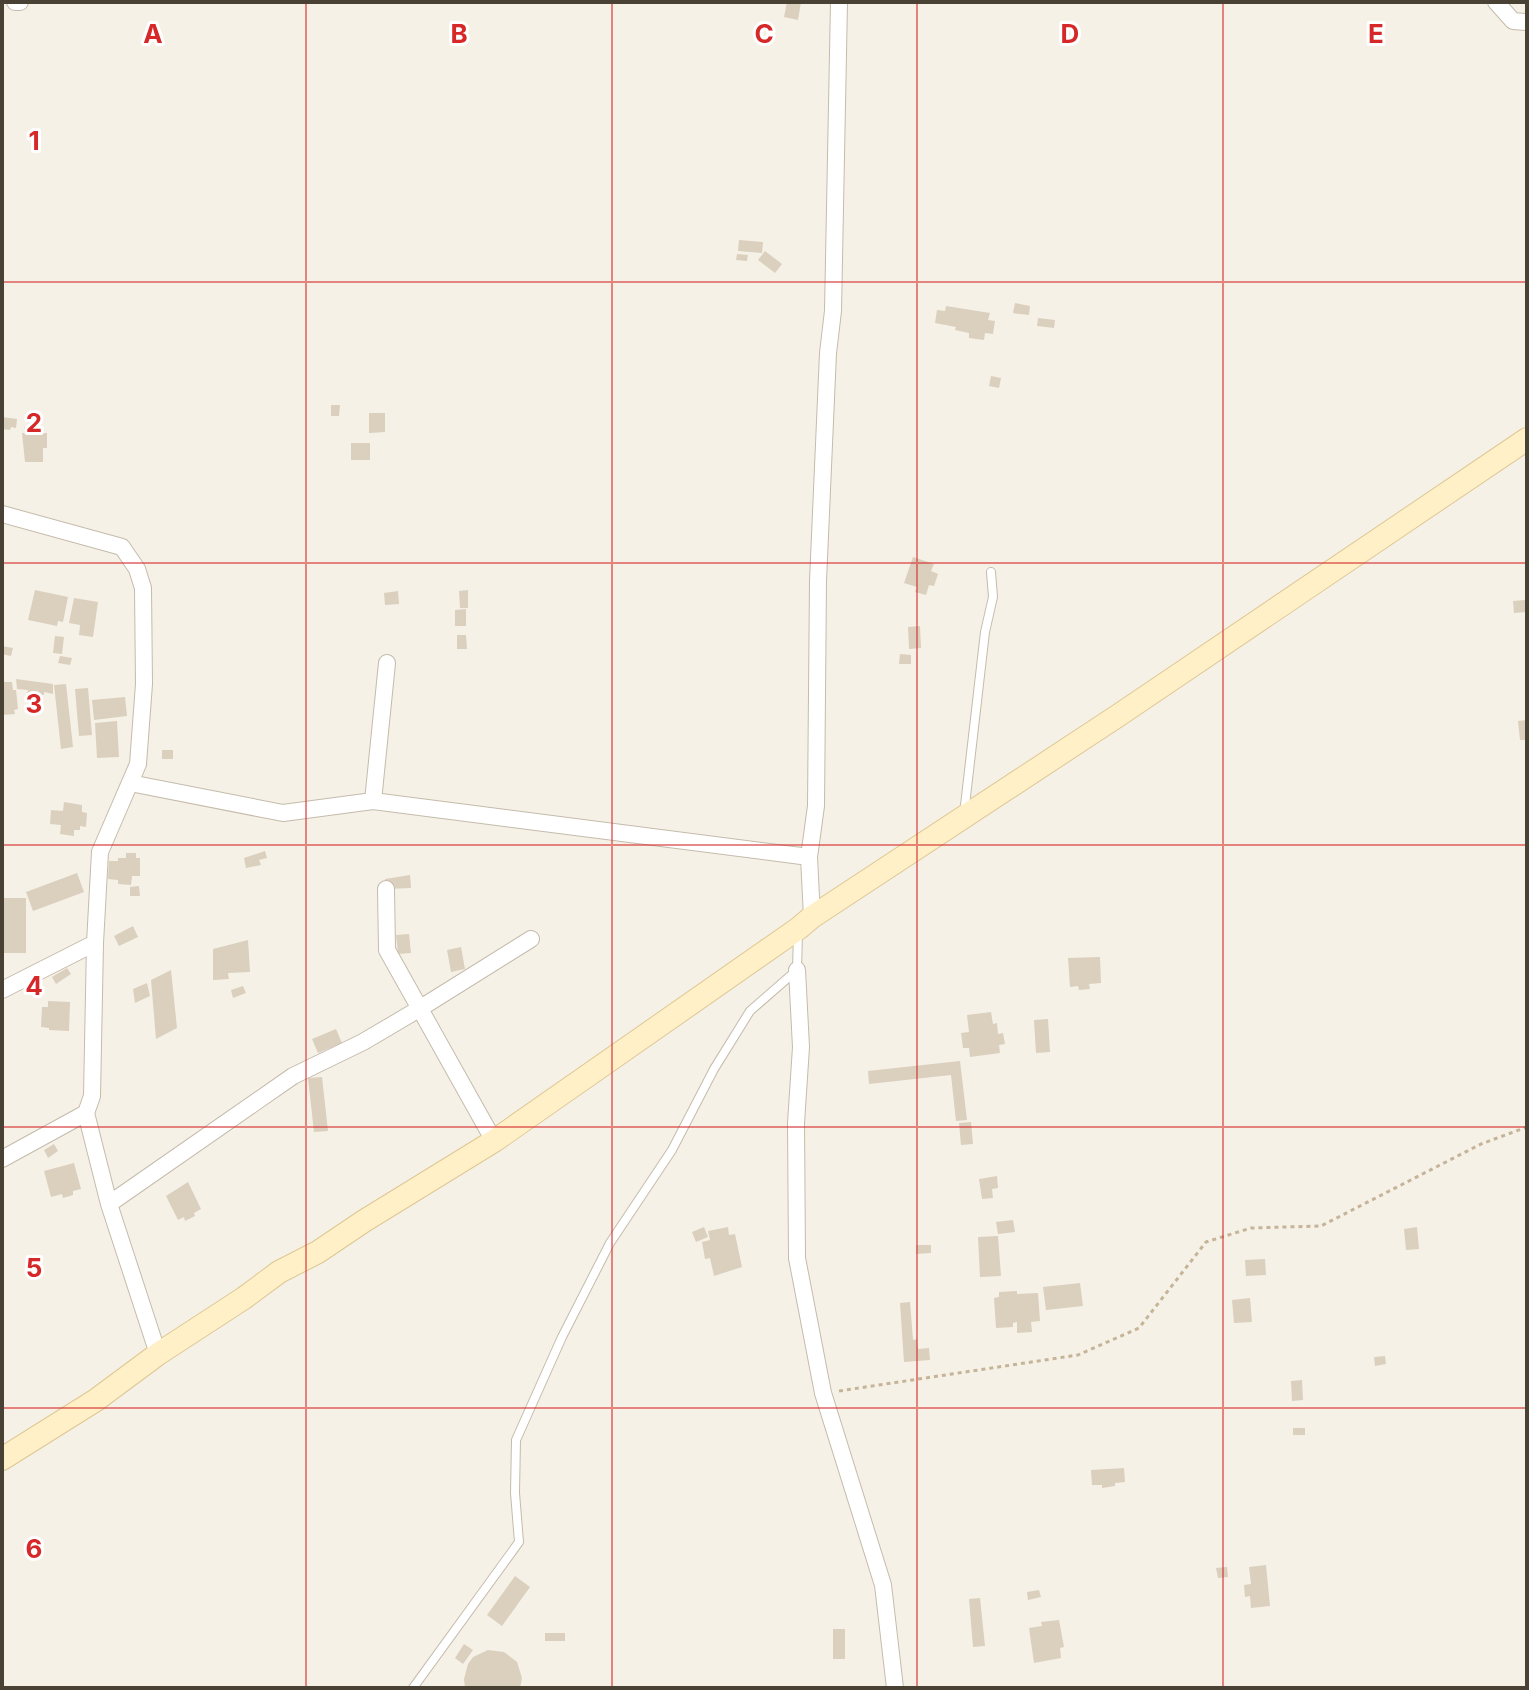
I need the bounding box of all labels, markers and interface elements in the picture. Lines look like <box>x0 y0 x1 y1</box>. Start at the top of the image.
text: A <box>143 18 163 49</box>
text: B <box>450 18 468 49</box>
text: C <box>754 18 774 49</box>
text: D <box>1061 18 1079 49</box>
text: E <box>1368 18 1384 49</box>
text: 1 <box>28 125 40 156</box>
text: 2 <box>26 407 42 438</box>
text: 3 <box>26 688 42 719</box>
text: 4 <box>25 970 43 1001</box>
text: 5 <box>26 1252 42 1283</box>
text: 6 <box>26 1533 42 1564</box>

